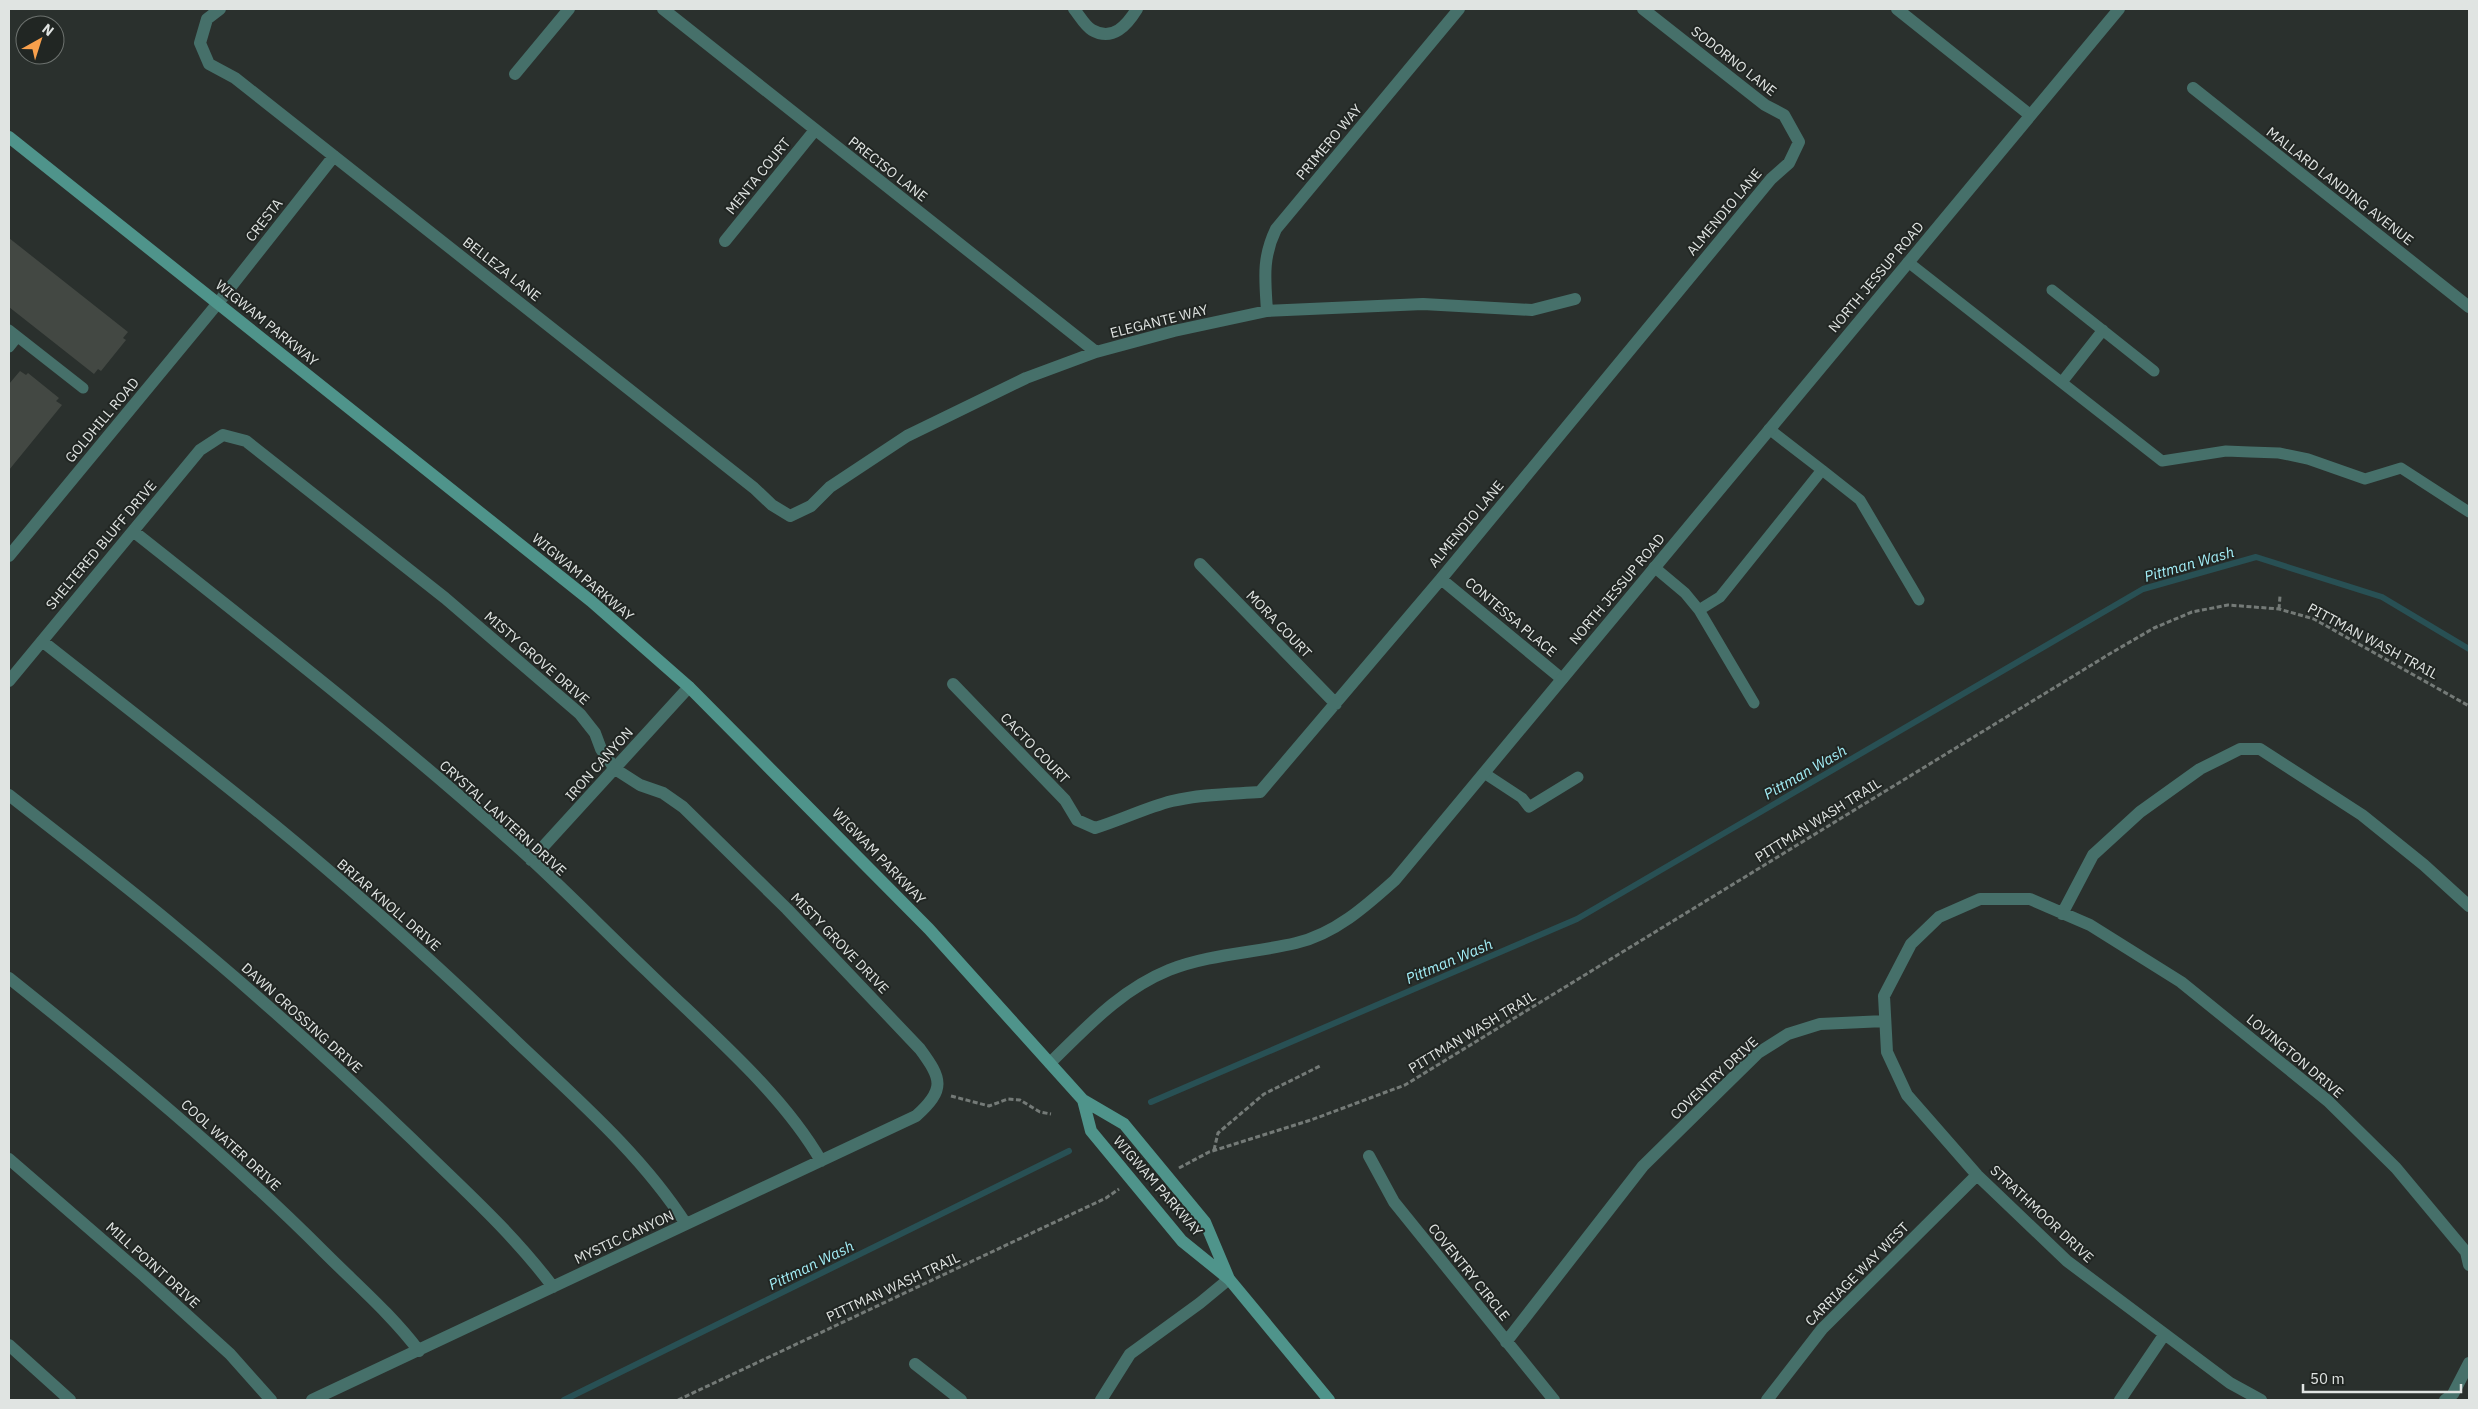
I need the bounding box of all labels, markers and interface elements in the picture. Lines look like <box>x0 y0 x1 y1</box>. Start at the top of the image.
north arrow <box>15 15 65 65</box>
text: N <box>39 20 58 40</box>
street label: SODORNO LANE <box>1688 22 1780 100</box>
street label: PRIMERO WAY <box>1292 100 1366 184</box>
street label: MALLARD LANDING AVENUE <box>2263 123 2417 249</box>
street label: PRECISO LANE <box>845 132 931 206</box>
street label: MENTA COURT <box>722 134 794 218</box>
street label: ALMENDIO LANE <box>1682 165 1766 259</box>
street label: CRESTA <box>242 195 286 245</box>
street label: NORTH JESSUP ROAD <box>1824 218 1928 336</box>
street label: BELLEZA LANE <box>459 233 545 305</box>
street label: WIGWAM PARKWAY <box>212 276 323 370</box>
street label: ELEGANTE WAY <box>1108 300 1211 342</box>
street label: GOLDHILL ROAD <box>61 374 143 466</box>
street label: SHELTERED BLUFF DRIVE <box>42 477 160 613</box>
street label: ALMENDIO LANE <box>1424 477 1508 571</box>
street label: WIGWAM PARKWAY <box>528 529 638 625</box>
street label: NORTH JESSUP ROAD <box>1565 530 1669 648</box>
water label: Pittman Wash <box>2142 542 2236 586</box>
street label: CONTESSA PLACE <box>1461 573 1561 661</box>
street label: MORA COURT <box>1242 586 1316 662</box>
street label: PITTMAN WASH TRAIL <box>2305 599 2441 683</box>
street label: MISTY GROVE DRIVE <box>481 607 593 709</box>
street label: CACTO COURT <box>997 709 1073 787</box>
street label: IRON CANYON <box>561 723 637 805</box>
water label: Pittman Wash <box>1760 741 1850 803</box>
street label: CRYSTAL LANTERN DRIVE <box>436 756 570 880</box>
street label: PITTMAN WASH TRAIL <box>1752 774 1884 866</box>
street label: WIGWAM PARKWAY <box>828 804 930 909</box>
street label: BRIAR KNOLL DRIVE <box>333 855 445 955</box>
street label: MISTY GROVE DRIVE <box>787 889 893 997</box>
water label: Pittman Wash <box>1403 934 1495 988</box>
street label: DAWN CROSSING DRIVE <box>238 959 366 1077</box>
street label: PITTMAN WASH TRAIL <box>1405 987 1539 1077</box>
street label: LOVINGTON DRIVE <box>2243 1010 2347 1102</box>
street label: COVENTRY DRIVE <box>1666 1033 1762 1123</box>
street label: COOL WATER DRIVE <box>177 1095 285 1195</box>
street label: WIGWAM PARKWAY <box>1109 1132 1207 1240</box>
street label: STRATHMOOR DRIVE <box>1986 1161 2098 1267</box>
street label: MYSTIC CANYON <box>571 1206 677 1268</box>
street label: MILL POINT DRIVE <box>102 1218 204 1312</box>
street label: CARRIAGE WAY WEST <box>1801 1218 1913 1330</box>
street label: COVENTRY CIRCLE <box>1424 1220 1514 1324</box>
water label: Pittman Wash <box>765 1236 857 1294</box>
street label: PITTMAN WASH TRAIL <box>823 1248 963 1326</box>
scale bar <box>2303 1362 2460 1394</box>
text: 50 m <box>2310 1369 2345 1388</box>

